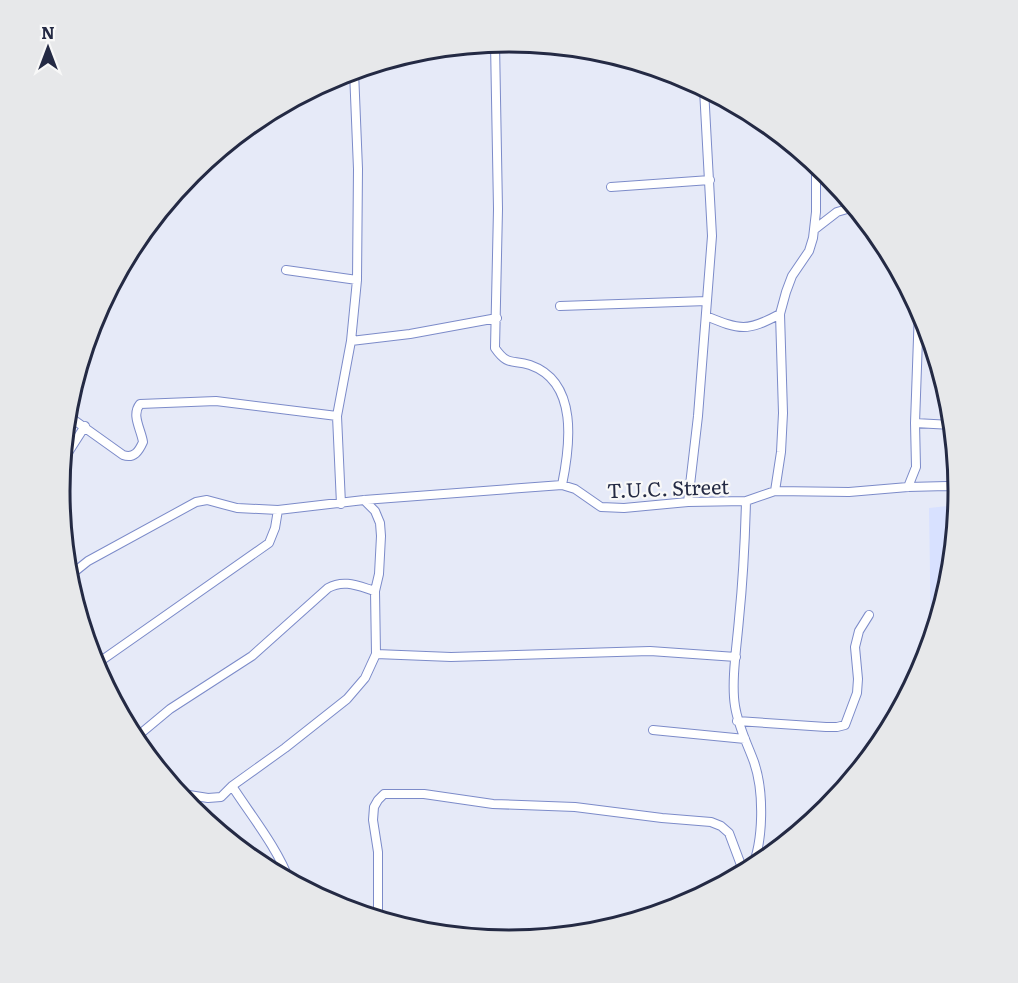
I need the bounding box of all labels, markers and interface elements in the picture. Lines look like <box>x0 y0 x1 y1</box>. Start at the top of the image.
north arrow <box>18 18 78 78</box>
text: N <box>41 20 55 44</box>
street label: T.U.C. Street <box>606 470 730 504</box>

